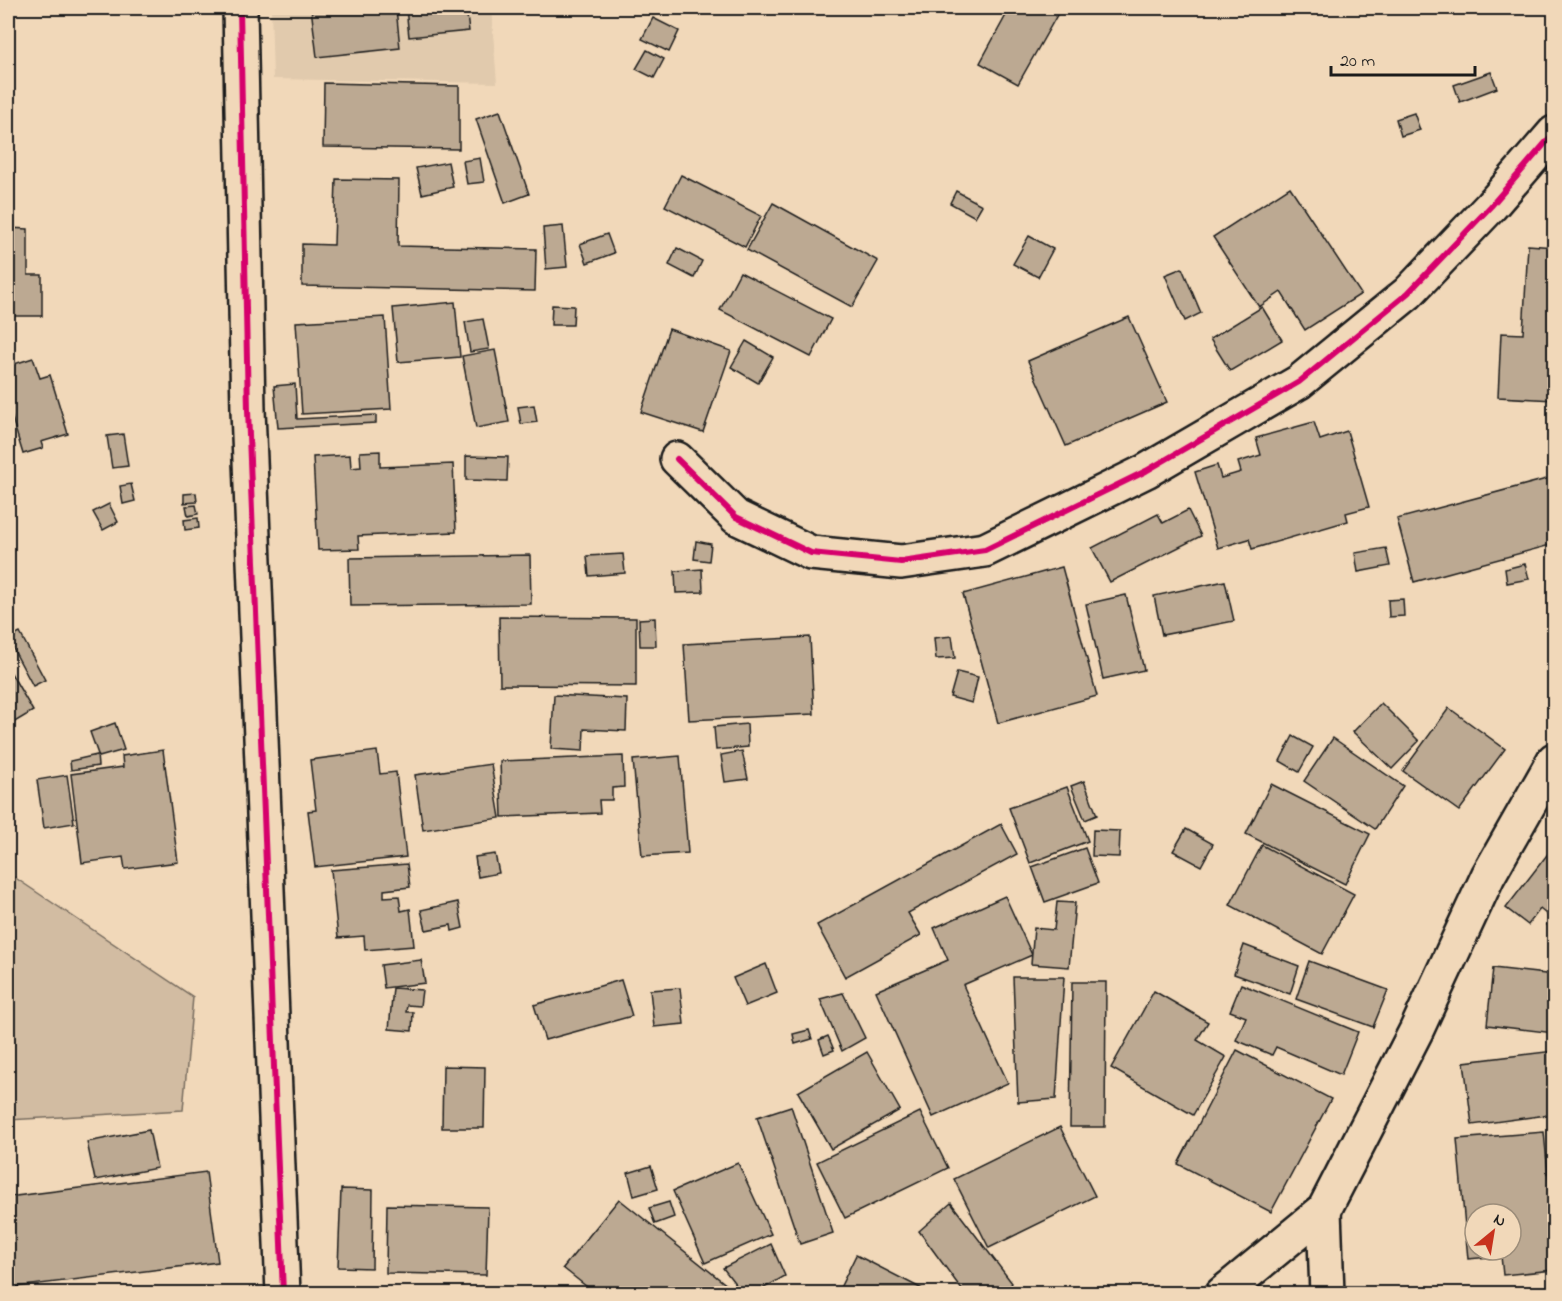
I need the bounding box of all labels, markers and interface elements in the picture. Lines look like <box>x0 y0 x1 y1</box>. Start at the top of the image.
scale bar <box>1331 39 1475 77</box>
text: 20 m <box>1340 49 1375 75</box>
north arrow <box>1463 1202 1523 1262</box>
text: N <box>1489 1208 1510 1234</box>

